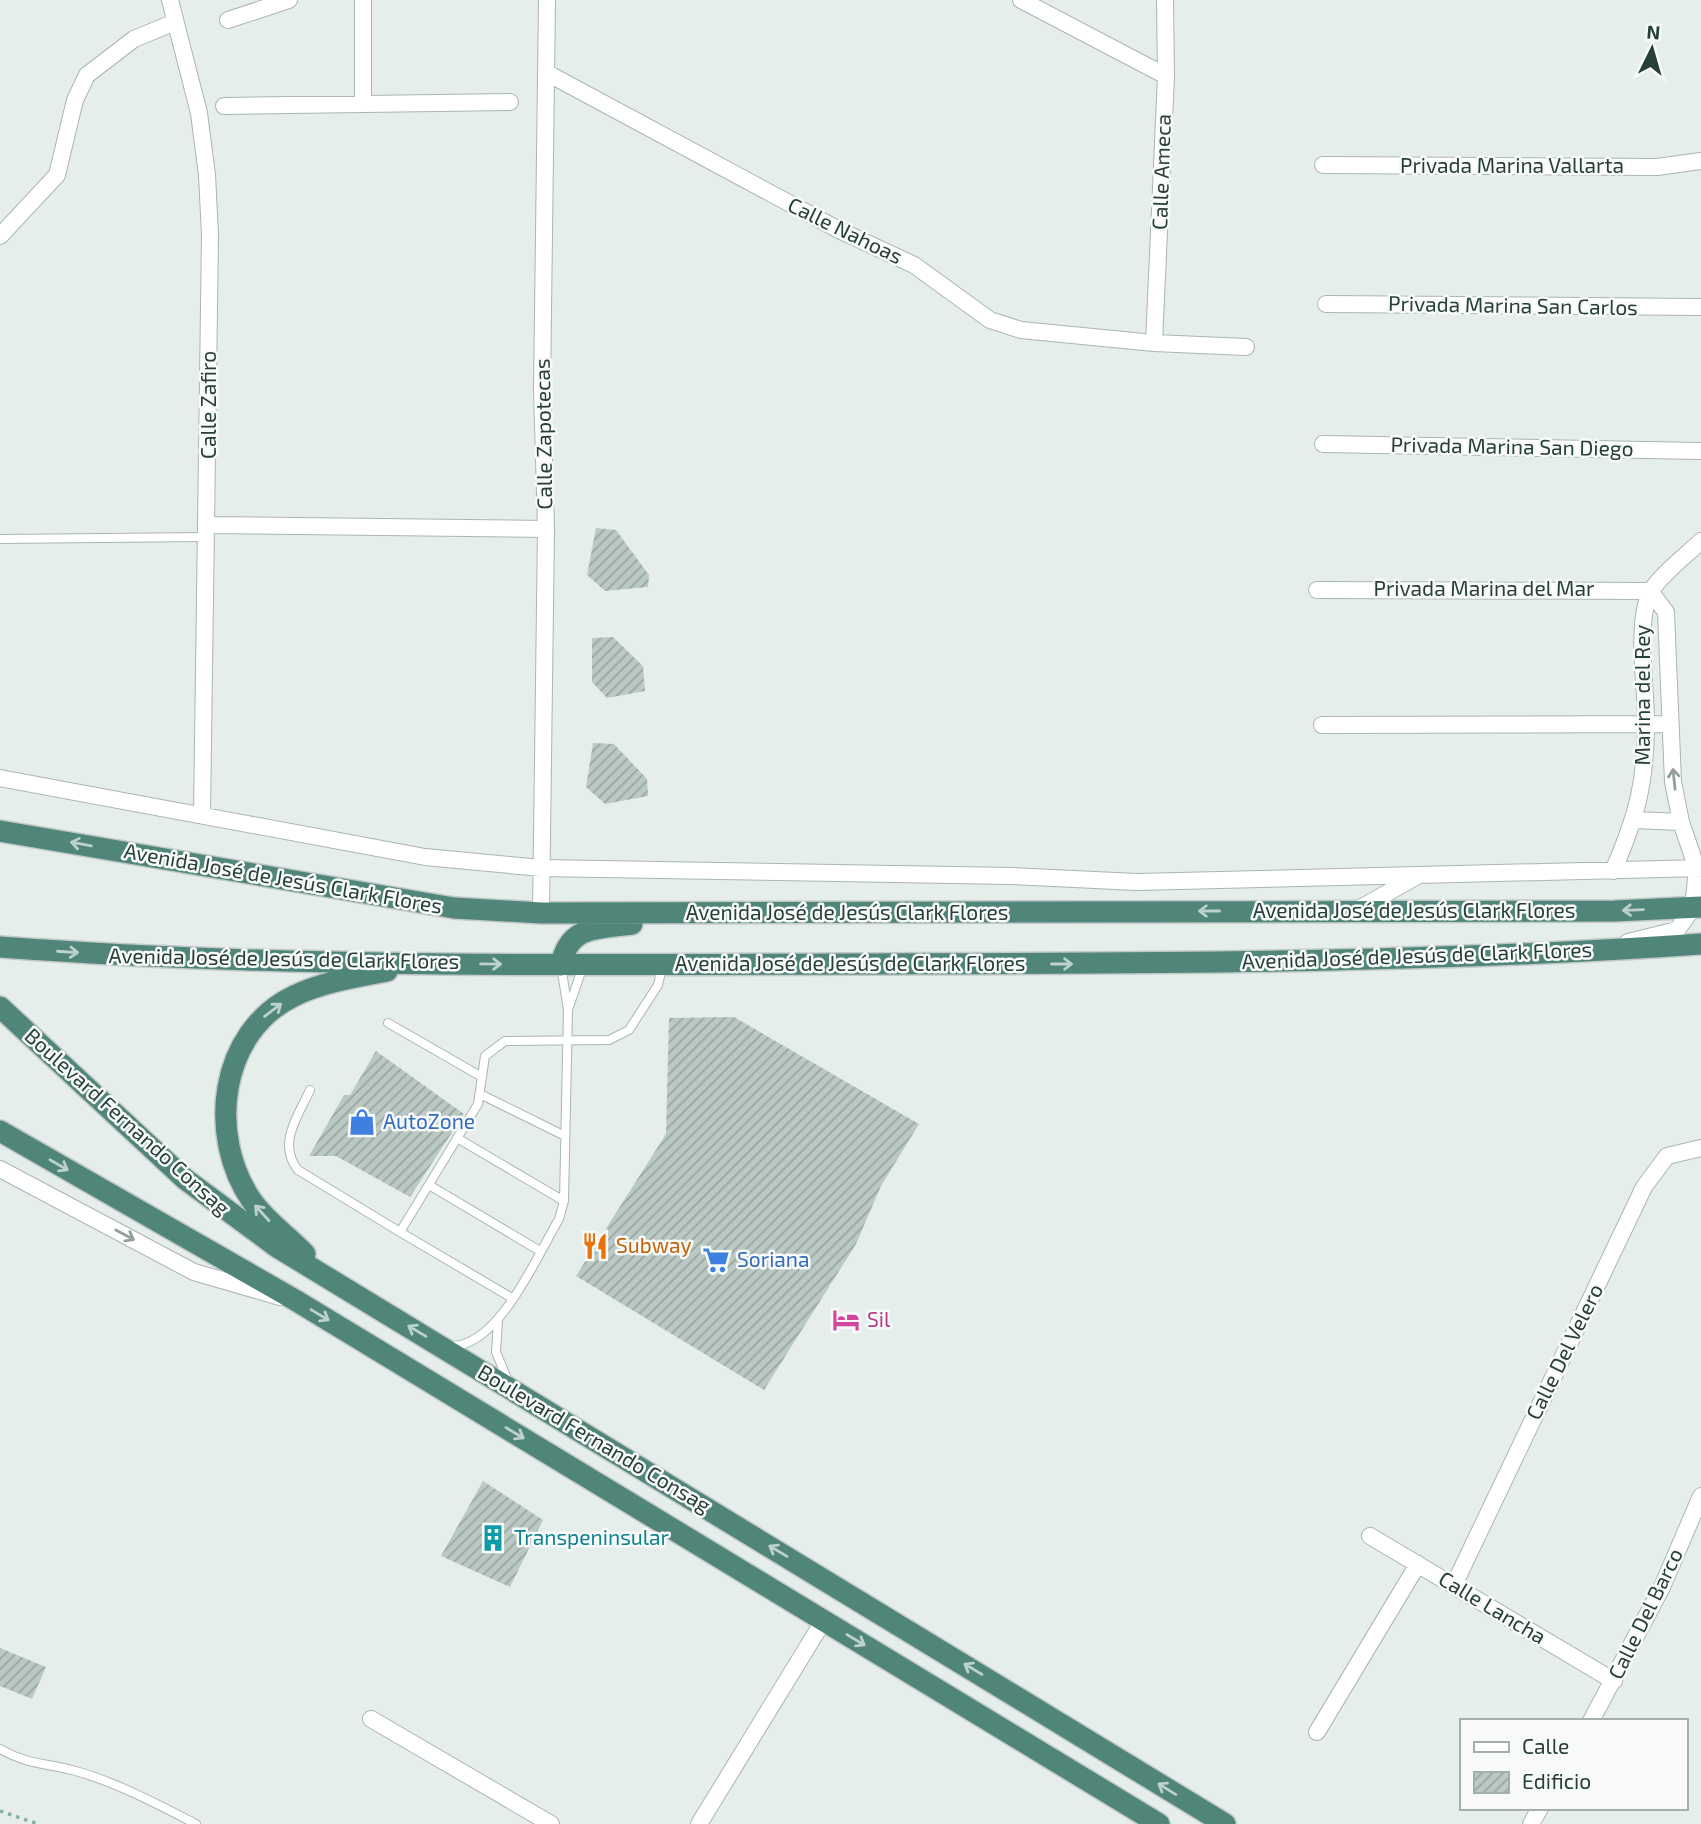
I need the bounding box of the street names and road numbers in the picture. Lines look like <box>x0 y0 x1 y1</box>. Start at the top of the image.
street label: Calle Ameca <box>1146 114 1175 230</box>
street label: Privada Marina Vallarta <box>1400 152 1624 177</box>
street label: Calle Nahoas <box>784 191 907 268</box>
street label: Privada Marina San Carlos <box>1388 290 1638 319</box>
street label: Calle Zafiro <box>195 351 220 459</box>
street label: Calle Zapotecas <box>529 358 556 510</box>
street label: Privada Marina San Diego <box>1390 431 1634 460</box>
street label: Privada Marina del Mar <box>1374 575 1595 600</box>
street label: Marina del Rey <box>1629 625 1654 765</box>
street label: Avenida José de Jesús Clark Flores <box>122 837 444 918</box>
street label: Avenida José de Jesús Clark Flores <box>1253 897 1575 922</box>
street label: Avenida José de Jesús Clark Flores <box>686 899 1008 924</box>
street label: Avenida José de Jesús de Clark Flores <box>1241 936 1593 973</box>
street label: Avenida José de Jesús de Clark Flores <box>108 942 460 973</box>
street label: Avenida José de Jesús de Clark Flores <box>675 950 1025 975</box>
street label: Boulevard Fernando Consag <box>20 1022 236 1220</box>
street label: Calle Del Velero <box>1520 1279 1607 1423</box>
street label: Boulevard Fernando Consag <box>474 1358 716 1517</box>
street label: Calle Del Barco <box>1602 1544 1687 1683</box>
street label: Calle Lancha <box>1435 1565 1551 1648</box>

